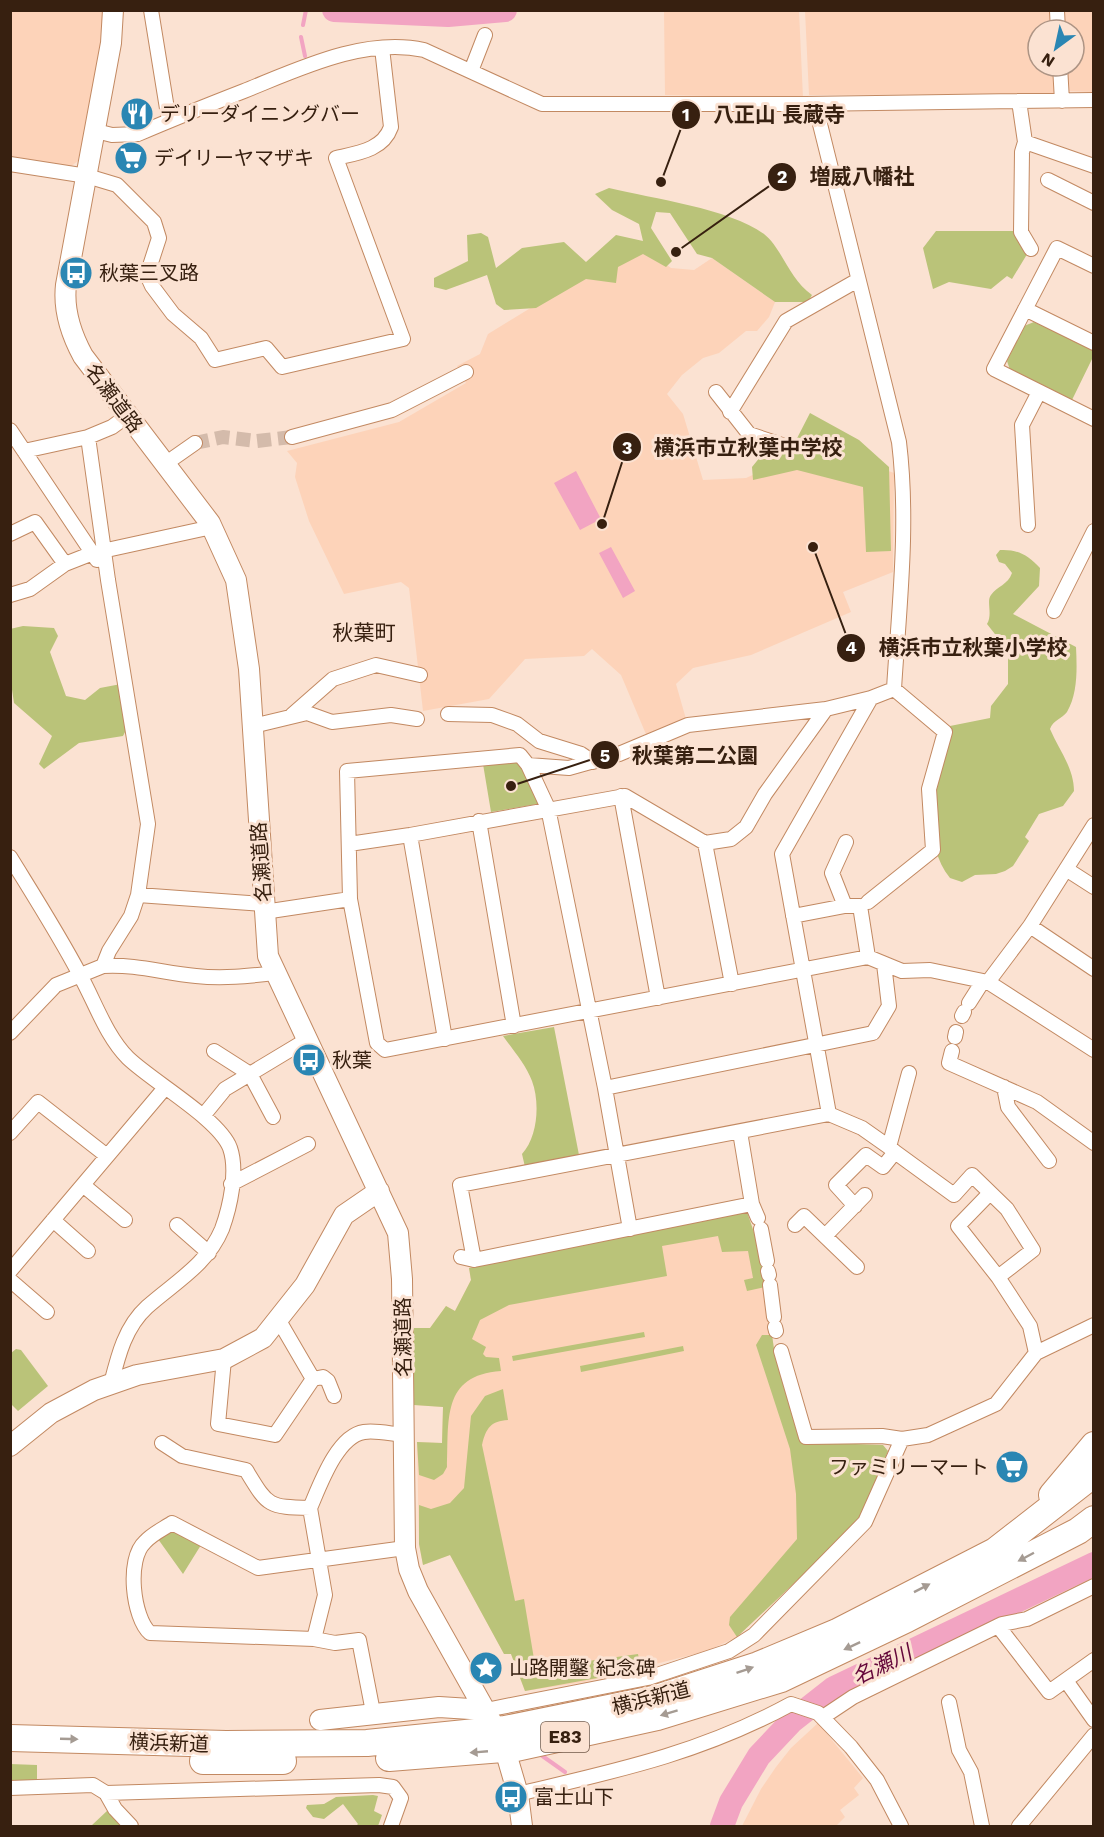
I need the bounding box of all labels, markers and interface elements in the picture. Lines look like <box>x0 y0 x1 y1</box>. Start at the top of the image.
north arrow <box>1026 18 1086 78</box>
text: N <box>1038 49 1058 71</box>
callout: 八正山 長蔵寺 <box>671 95 857 134</box>
restaurant icon: デリーダイニングバー <box>119 96 155 132</box>
place label: デリーダイニングバー <box>160 102 360 126</box>
text: 八正山 長蔵寺 <box>713 102 845 127</box>
text: 1 <box>682 104 690 125</box>
supermarket icon: デイリーヤマザキ <box>113 140 149 176</box>
place label: デイリーヤマザキ <box>154 146 314 170</box>
callout: 増威八幡社 <box>767 158 926 197</box>
text: 増威八幡社 <box>810 164 915 189</box>
text: 2 <box>777 166 787 187</box>
bus stop icon: 秋葉三叉路 <box>58 255 94 291</box>
place label: 秋葉三叉路 <box>99 261 199 285</box>
street label: 名瀬道路 <box>80 359 148 437</box>
callout: 横浜市立秋葉中学校 <box>612 428 855 467</box>
text: 横浜市立秋葉中学校 <box>654 435 843 460</box>
text: 3 <box>622 437 632 458</box>
district label: 秋葉町 <box>333 620 396 645</box>
callout: 横浜市立秋葉小学校 <box>836 628 1079 667</box>
text: 横浜市立秋葉小学校 <box>879 635 1068 660</box>
text: 4 <box>845 637 857 658</box>
callout: 秋葉第二公園 <box>590 736 770 775</box>
text: 秋葉第二公園 <box>632 743 758 768</box>
text: 5 <box>600 745 610 766</box>
street label: 名瀬道路 <box>246 821 276 903</box>
bus stop icon: 秋葉 <box>291 1042 327 1078</box>
place label: 秋葉 <box>332 1048 372 1072</box>
street label: 名瀬道路 <box>390 1297 416 1377</box>
supermarket icon: ファミリーマート <box>994 1449 1030 1485</box>
place label: ファミリーマート <box>829 1455 989 1479</box>
one-way arrow <box>1017 1553 1034 1562</box>
one-way arrow <box>914 1583 931 1593</box>
water label: 名瀬川 <box>848 1639 917 1690</box>
one-way arrow <box>843 1641 860 1650</box>
place icon: 山路開鑿 紀念碑 <box>468 1650 504 1686</box>
place label: 山路開鑿 紀念碑 <box>509 1656 656 1680</box>
one-way arrow <box>736 1664 754 1674</box>
street label: 横浜新道 <box>609 1677 693 1719</box>
one-way arrow <box>660 1709 678 1718</box>
road number: E83 <box>541 1722 589 1752</box>
street label: 横浜新道 <box>129 1730 209 1756</box>
one-way arrow <box>59 1735 78 1744</box>
one-way arrow <box>469 1747 488 1757</box>
bus stop icon: 富士山下 <box>493 1779 529 1815</box>
place label: 富士山下 <box>534 1785 614 1809</box>

